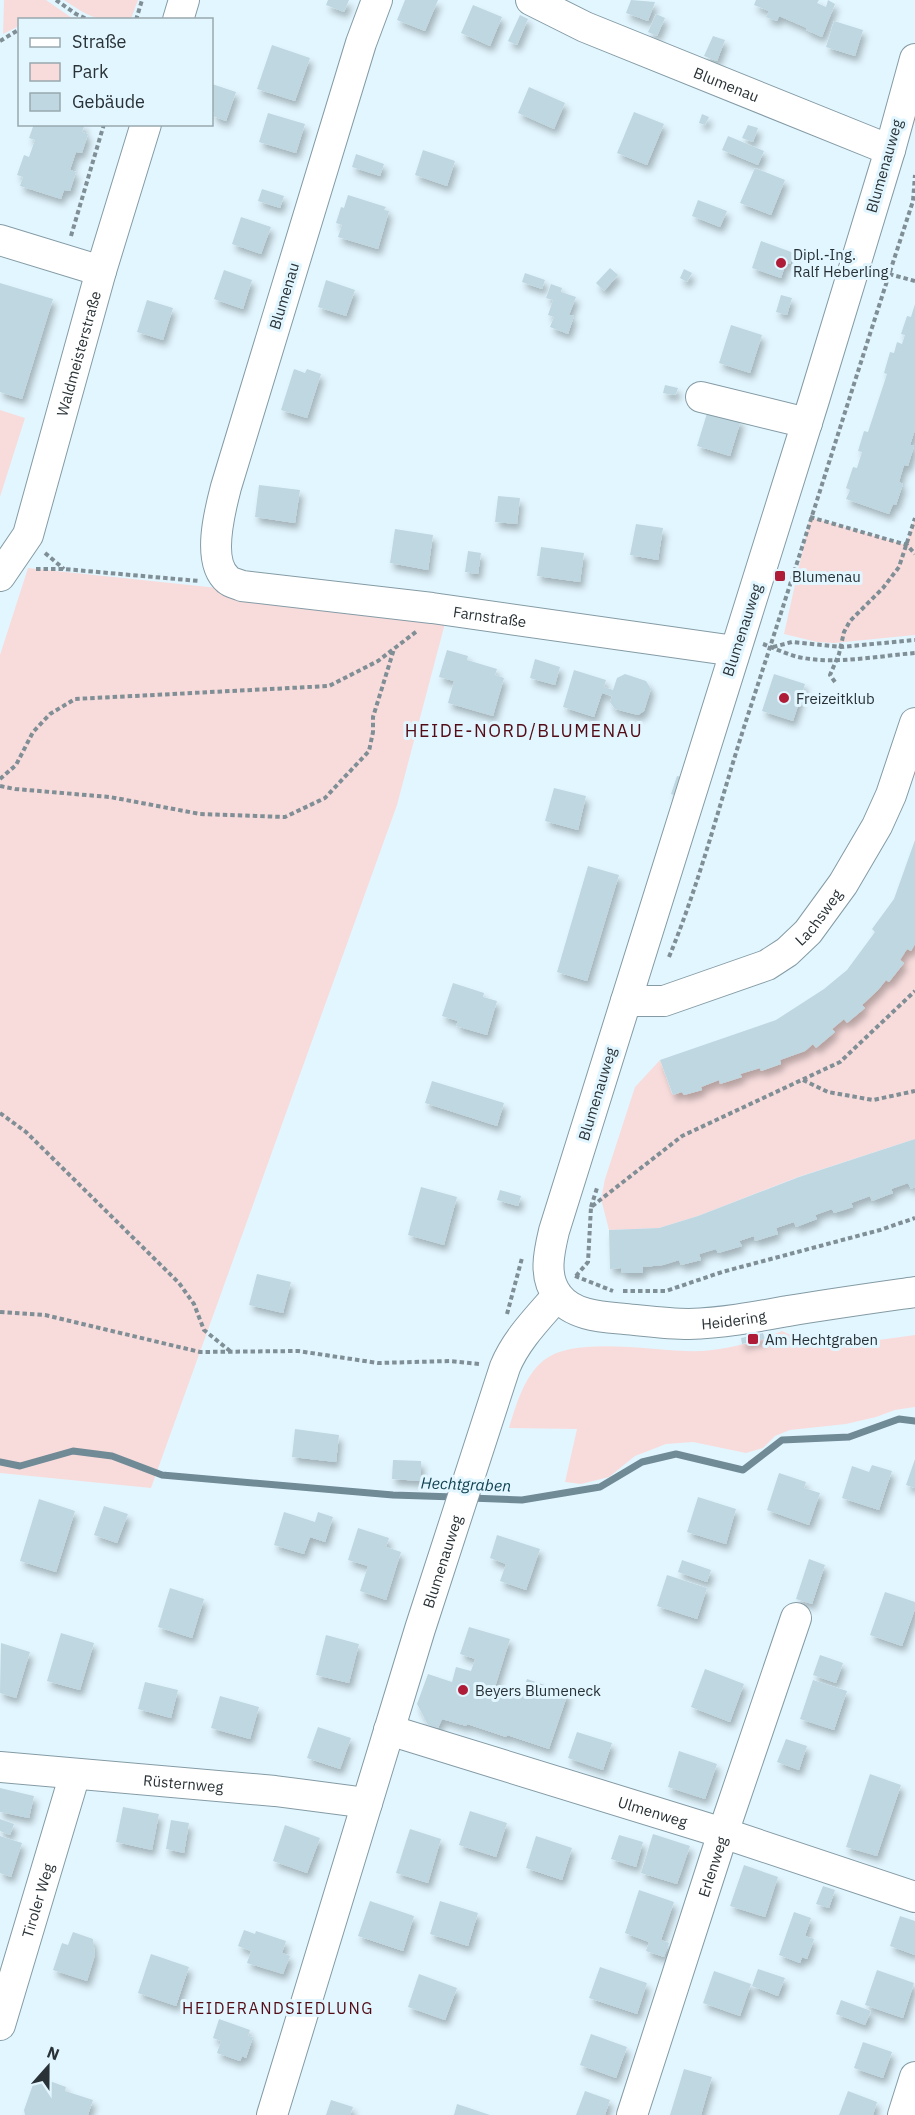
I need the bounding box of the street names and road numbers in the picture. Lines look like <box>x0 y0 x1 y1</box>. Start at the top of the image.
street label: Blumenau <box>691 62 762 106</box>
street label: Blumenauweg <box>862 117 906 215</box>
street label: Blumenau <box>265 260 303 332</box>
street label: Waldmeisterstraße <box>52 289 105 418</box>
street label: Blumenauweg <box>718 581 766 679</box>
street label: Farnstraße <box>452 602 528 631</box>
street label: Lachsweg <box>790 885 846 949</box>
street label: Blumenauweg <box>574 1045 620 1143</box>
street label: Heidering <box>700 1306 767 1333</box>
street label: Blumenauweg <box>418 1513 466 1610</box>
street label: Rüsternweg <box>142 1770 224 1796</box>
street label: Ulmenweg <box>616 1792 690 1831</box>
street label: Erlenweg <box>693 1834 731 1899</box>
street label: Tiroler Weg <box>17 1861 57 1940</box>

